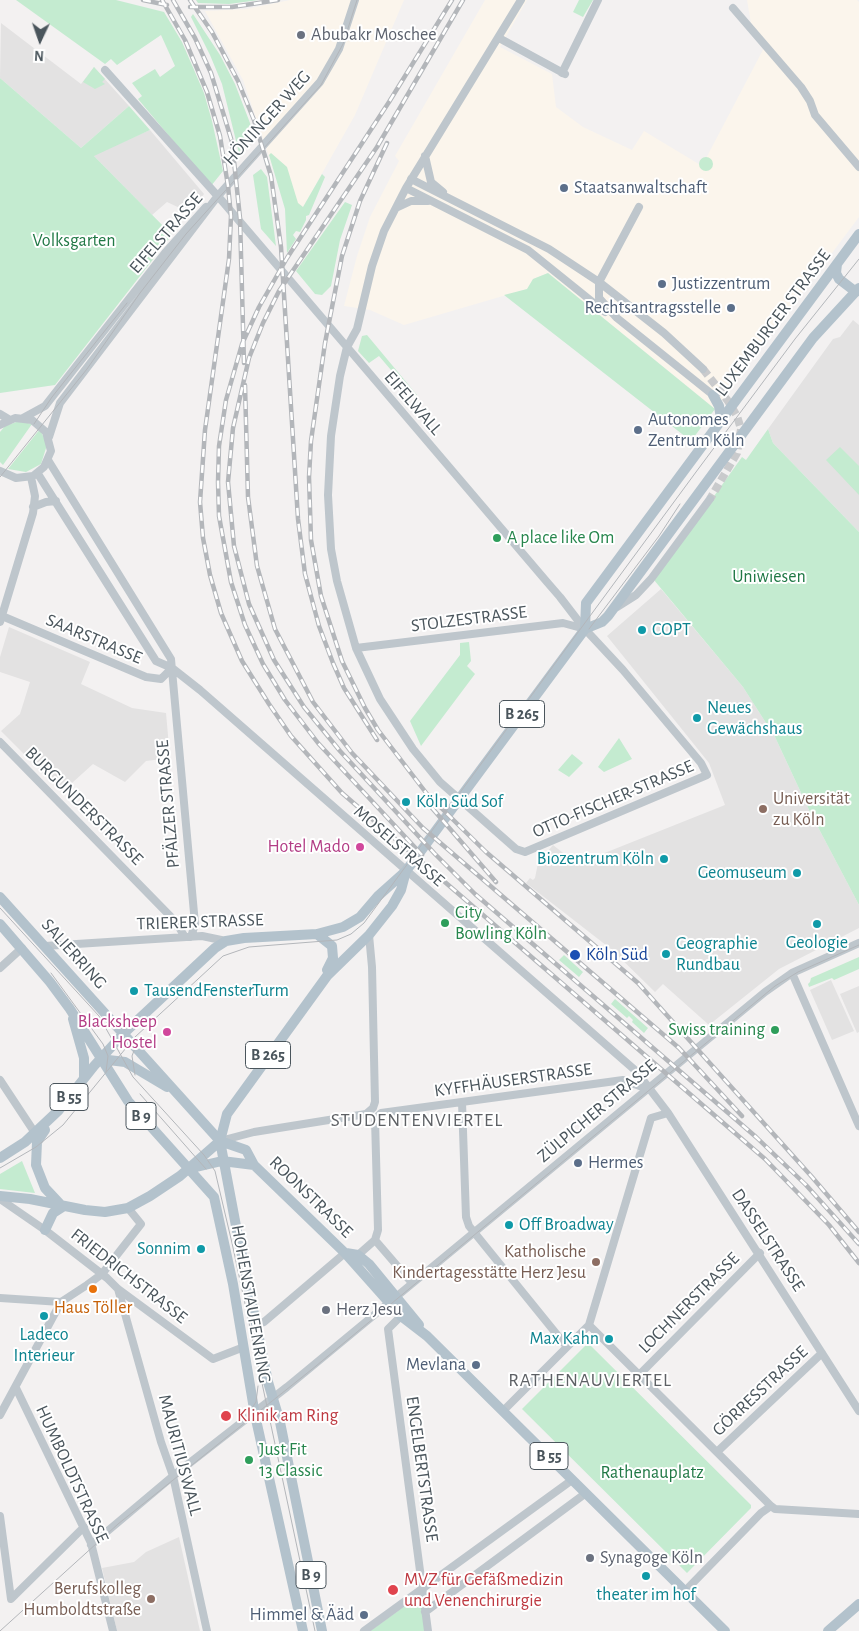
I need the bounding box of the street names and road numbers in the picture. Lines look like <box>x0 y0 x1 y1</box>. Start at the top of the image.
street label: HÖNINGER WEG <box>219 66 315 170</box>
street label: EIFELSTRASSE <box>125 188 207 278</box>
street label: LUXEMBURGER STRASSE <box>711 245 835 401</box>
street label: EIFELWALL <box>379 367 447 439</box>
street label: STOLZESTRASSE <box>410 601 528 637</box>
street label: SAARSTRASSE <box>43 609 145 669</box>
road number: B 265 <box>500 701 544 728</box>
street label: PFÄLZER STRASSE <box>152 739 184 869</box>
street label: BURGUNDERSTRASSE <box>20 742 148 870</box>
street label: OTTO-FISCHER-STRASSE <box>529 755 697 843</box>
street label: MOSELSTRASSE <box>349 801 449 891</box>
street label: TRIERER STRASSE <box>136 909 264 935</box>
street label: SALIERRING <box>37 914 111 994</box>
road number: B 265 <box>246 1042 290 1068</box>
street label: ZÜLPICHER STRASSE <box>533 1055 661 1167</box>
street label: KYFFHÄUSERSTRASSE <box>433 1058 593 1102</box>
road number: B 55 <box>50 1084 88 1110</box>
road number: B 9 <box>126 1102 156 1130</box>
street label: ROONSTRASSE <box>265 1152 357 1242</box>
street label: DASSELSTRASSE <box>727 1185 809 1295</box>
street label: HOHENSTAUFENRING <box>226 1223 276 1385</box>
street label: FRIEDRICHSTRASSE <box>66 1224 192 1328</box>
street label: LOCHNERSTRASSE <box>634 1248 744 1358</box>
street label: GÖRRESSTRASSE <box>708 1341 812 1441</box>
street label: MAURITIUSWALL <box>153 1392 207 1518</box>
street label: ENGELBERTSTRASSE <box>401 1395 443 1543</box>
street label: HUMBOLDTSTRASSE <box>31 1402 113 1546</box>
road number: B 55 <box>530 1442 568 1470</box>
road number: B 9 <box>296 1562 326 1588</box>

